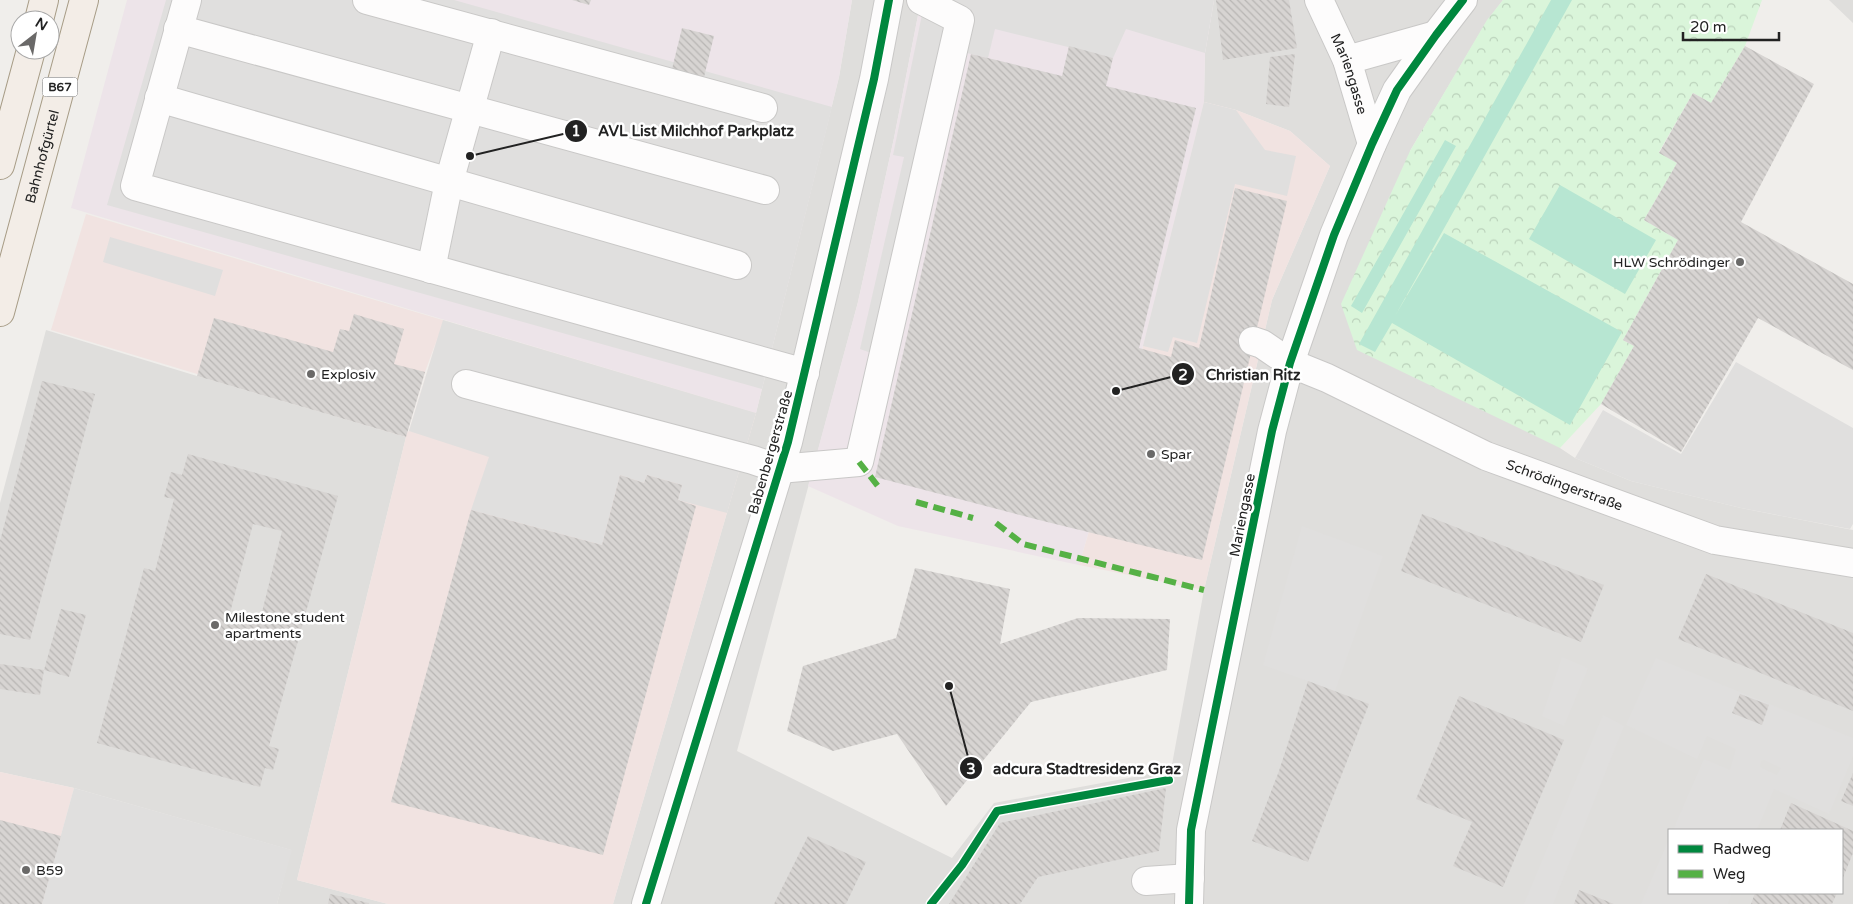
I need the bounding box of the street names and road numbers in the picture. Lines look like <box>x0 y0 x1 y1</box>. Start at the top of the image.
street label: Mariengasse <box>1327 31 1371 117</box>
road number: B67 <box>42 77 78 96</box>
street label: Bahnhofgürtel <box>22 108 63 205</box>
street label: Babenbergerstraße <box>745 388 796 516</box>
street label: Schrödingerstraße <box>1504 456 1625 514</box>
street label: Mariengasse <box>1226 472 1259 558</box>

